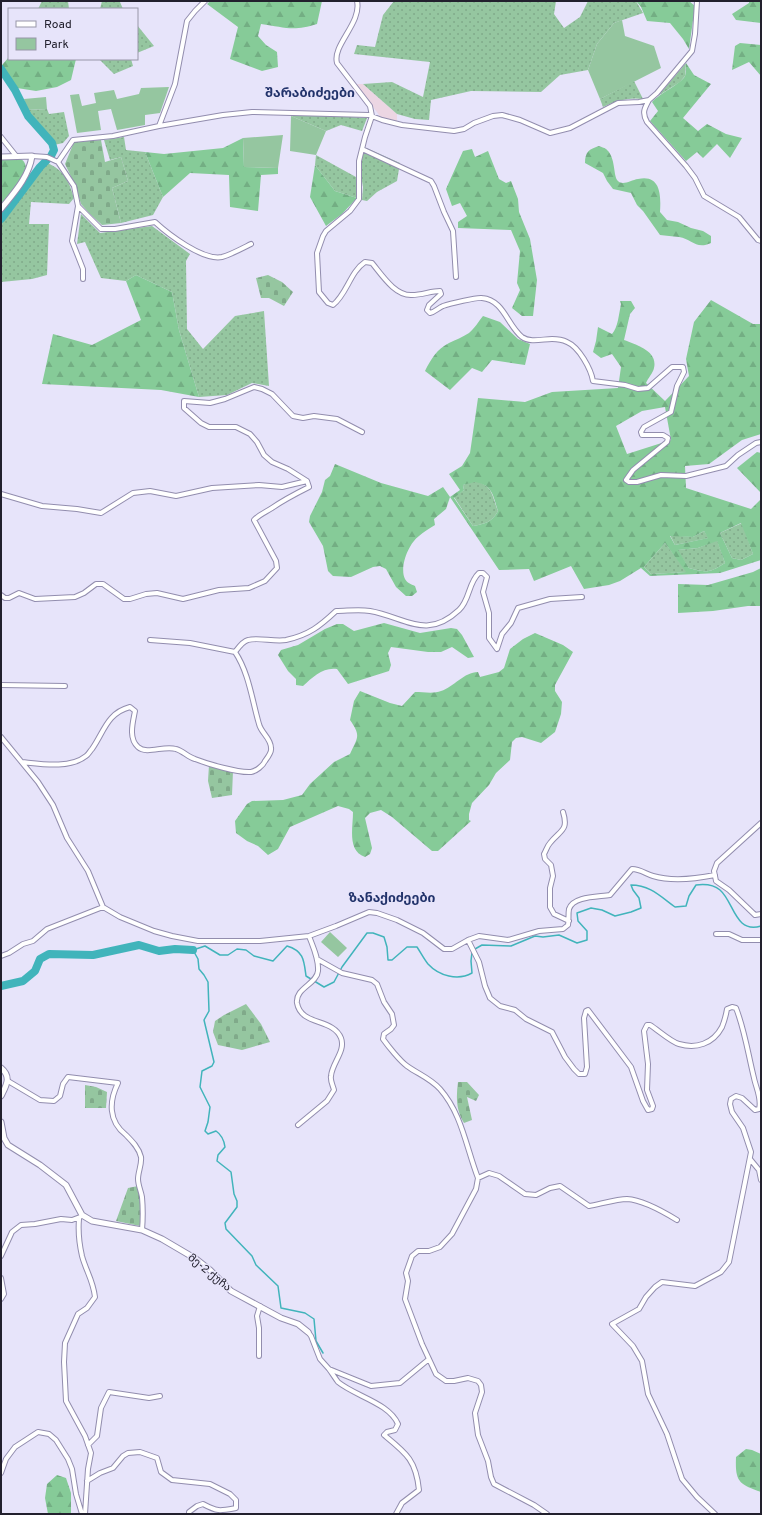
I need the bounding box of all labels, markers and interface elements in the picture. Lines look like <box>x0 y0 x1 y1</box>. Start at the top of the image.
legend <box>8 8 138 60</box>
text: Road <box>44 17 72 33</box>
text: Park <box>44 37 69 53</box>
district label: შარაბიძეები <box>265 86 355 102</box>
district label: ზანაქიძეები <box>349 891 436 907</box>
street label: მე-2 ქუჩა <box>185 1251 234 1295</box>

